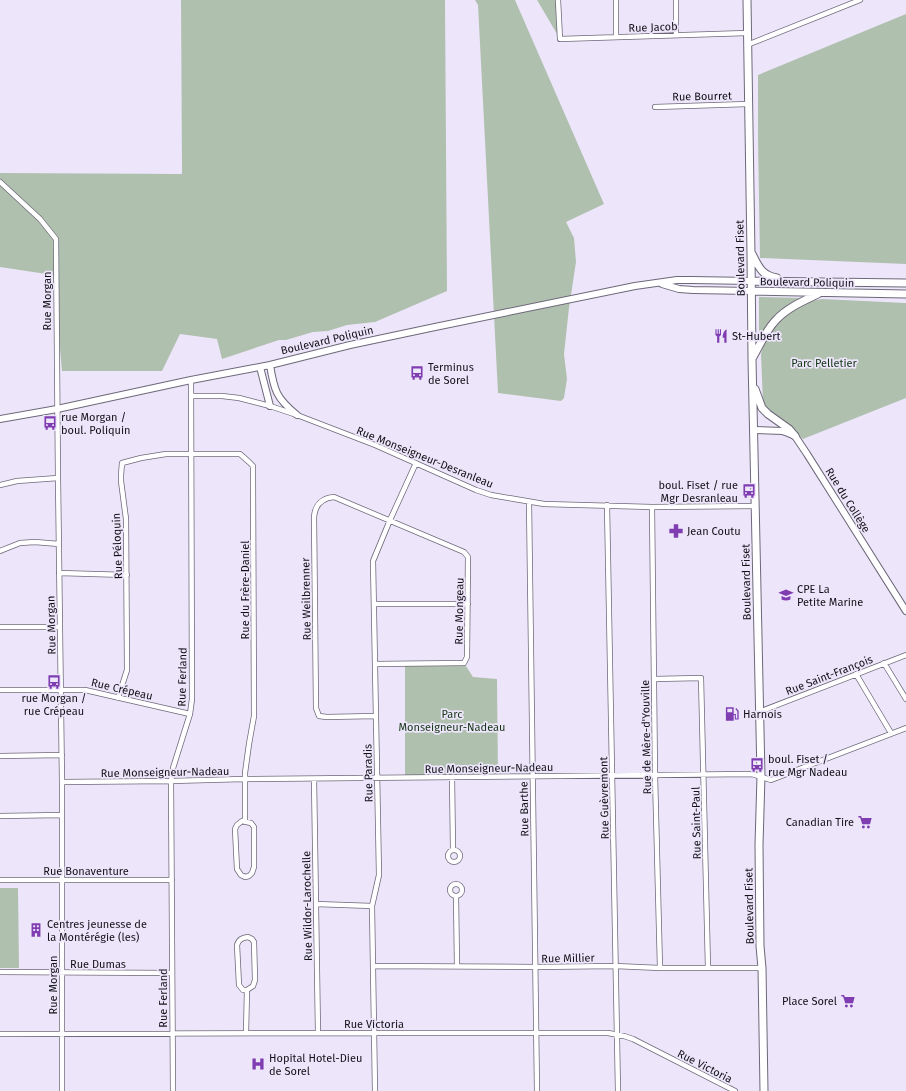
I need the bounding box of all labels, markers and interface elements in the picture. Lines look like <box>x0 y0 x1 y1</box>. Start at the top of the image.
street label: Rue Jacob <box>628 20 678 35</box>
street label: Rue Bourret <box>672 89 732 104</box>
street label: Boulevard Fiset <box>733 220 748 296</box>
street label: Rue Morgan <box>41 272 54 330</box>
street label: Boulevard Poliquin <box>760 275 854 290</box>
street label: Boulevard Poliquin <box>280 324 375 357</box>
restaurant icon: St-Hubert <box>713 328 729 344</box>
place label: St-Hubert <box>732 330 781 343</box>
park label: Parc Pelletier <box>791 357 858 370</box>
place label: Terminus de Sorel <box>428 361 474 387</box>
bus stop icon: Terminus de Sorel <box>409 365 425 381</box>
place label: rue Morgan / boul. Poliquin <box>61 411 131 437</box>
bus stop icon: rue Morgan / boul. Poliquin <box>42 415 58 431</box>
street label: Rue Monseigneur-Desranleau <box>354 424 495 491</box>
street label: Rue du Collège <box>822 465 873 535</box>
place label: boul. Fiset / rue Mgr Desranleau <box>658 479 738 505</box>
bus stop icon: boul. Fiset / rue Mgr Desranleau <box>741 483 757 499</box>
street label: Rue Péloquin <box>110 513 125 579</box>
pharmacy icon: Jean Coutu <box>668 523 684 539</box>
place label: Jean Coutu <box>687 525 741 538</box>
street label: Rue du Frère-Daniel <box>239 541 252 639</box>
street label: Boulevard Fiset <box>739 544 754 620</box>
street label: Rue Weilbrenner <box>299 557 314 641</box>
street label: Rue Mongeau <box>452 577 467 645</box>
place label: CPE La Petite Marine <box>797 583 863 609</box>
school or university icon: CPE La Petite Marine <box>778 587 794 603</box>
street label: Rue Morgan <box>44 595 59 655</box>
street label: Rue Ferland <box>175 647 190 707</box>
street label: Rue Saint-François <box>784 653 875 698</box>
bus stop icon: rue Morgan / rue Crépeau <box>46 674 62 690</box>
street label: Rue Crépeau <box>90 676 154 703</box>
street label: Rue de Mère-d'Youville <box>639 680 654 794</box>
place label: rue Morgan / rue Crépeau <box>21 692 87 718</box>
fuel station icon: Harnois <box>724 706 740 722</box>
park label: Parc Monseigneur-Nadeau <box>399 708 505 734</box>
place label: Harnois <box>743 708 782 721</box>
street label: Rue Paradis <box>361 744 376 802</box>
place label: boul. Fiset / rue Mgr Nadeau <box>768 753 847 779</box>
street label: Rue Guèvremont <box>597 756 612 840</box>
bus stop icon: boul. Fiset / rue Mgr Nadeau <box>749 757 765 773</box>
street label: Rue Monseigneur-Nadeau <box>424 761 554 776</box>
street label: Rue Monseigneur-Nadeau <box>100 765 230 780</box>
street label: Rue Barthe <box>518 781 531 837</box>
street label: Rue Saint-Paul <box>689 786 704 860</box>
supermarket icon: Canadian Tire <box>857 814 873 830</box>
place label: Canadian Tire <box>786 816 854 829</box>
street label: Rue Wildor-Larochelle <box>300 851 315 961</box>
street label: Rue Bonaventure <box>43 865 129 878</box>
street label: Boulevard Fiset <box>742 868 757 944</box>
place label: Centres jeunesse de la Montérégie (les) <box>47 918 147 944</box>
building icon: Centres jeunesse de la Montérégie (les) <box>28 922 44 938</box>
street label: Rue Millier <box>541 952 596 965</box>
street label: Rue Morgan <box>47 956 60 1014</box>
street label: Rue Dumas <box>70 958 126 971</box>
street label: Rue Ferland <box>157 968 170 1028</box>
supermarket icon: Place Sorel <box>840 993 856 1009</box>
place label: Place Sorel <box>782 995 837 1008</box>
street label: Rue Victoria <box>344 1018 404 1031</box>
street label: Rue Victoria <box>675 1047 734 1086</box>
place label: Hopital Hotel-Dieu de Sorel <box>269 1052 362 1078</box>
hospital icon: Hopital Hotel-Dieu de Sorel <box>250 1056 266 1072</box>

